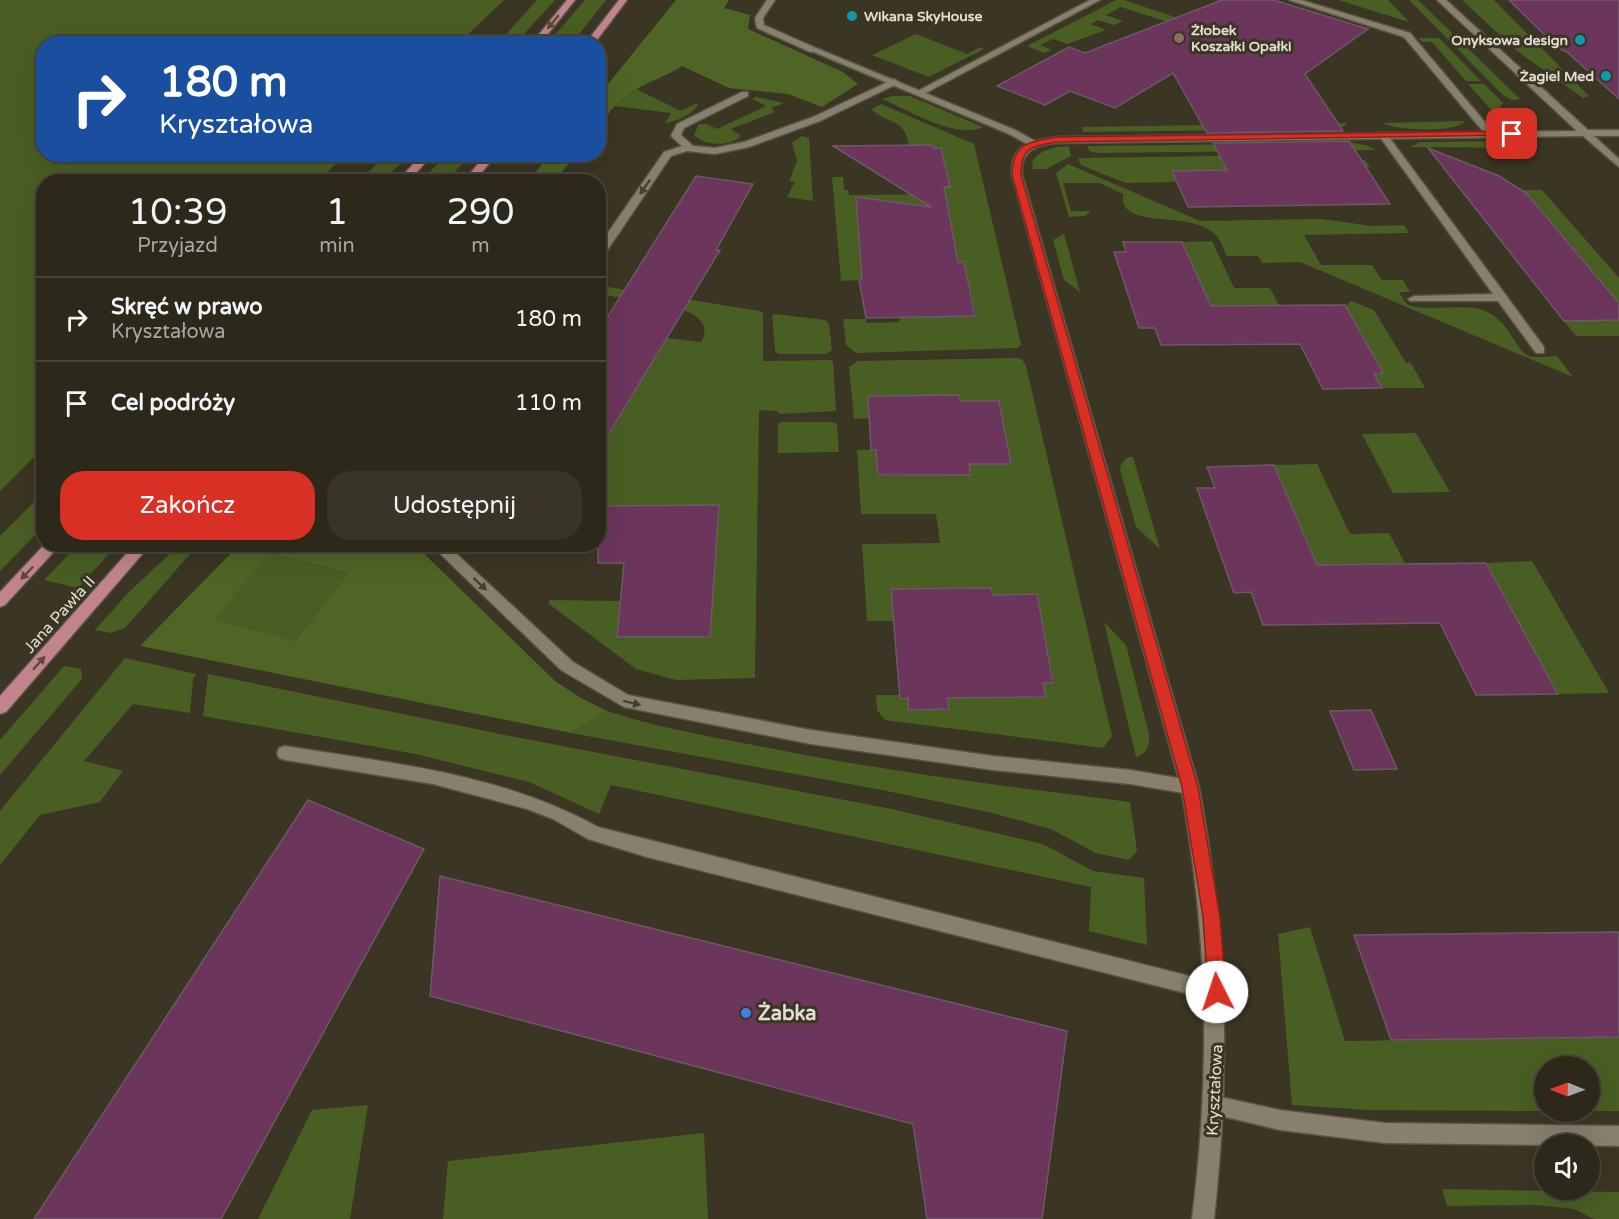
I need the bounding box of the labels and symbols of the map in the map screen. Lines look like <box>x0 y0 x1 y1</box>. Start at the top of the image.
place label: Wikana SkyHouse <box>864 8 983 25</box>
marker: Wikana SkyHouse <box>845 9 859 23</box>
one-way arrow <box>547 14 560 29</box>
place label: Żłobek Koszałki Opałki <box>1191 22 1292 55</box>
marker: Żłobek Koszałki Opałki <box>1172 31 1186 45</box>
place label: Onyksowa design <box>1451 32 1568 49</box>
marker: Onyksowa design <box>1573 33 1587 47</box>
place label: Żagiel Med <box>1520 68 1594 85</box>
marker: Żagiel Med <box>1599 69 1613 83</box>
pin <box>1486 108 1537 159</box>
one-way arrow <box>640 179 651 195</box>
one-way arrow <box>20 565 34 580</box>
street label: Jana Pawła II <box>20 572 100 658</box>
one-way arrow <box>472 577 486 591</box>
one-way arrow <box>32 656 45 671</box>
one-way arrow <box>623 698 642 708</box>
position arrow <box>1185 960 1249 1024</box>
place label: Żabka <box>758 1001 817 1026</box>
marker: Żabka <box>739 1006 753 1020</box>
street label: Kryształowa <box>1203 1044 1227 1136</box>
north arrow <box>1534 1056 1600 1122</box>

